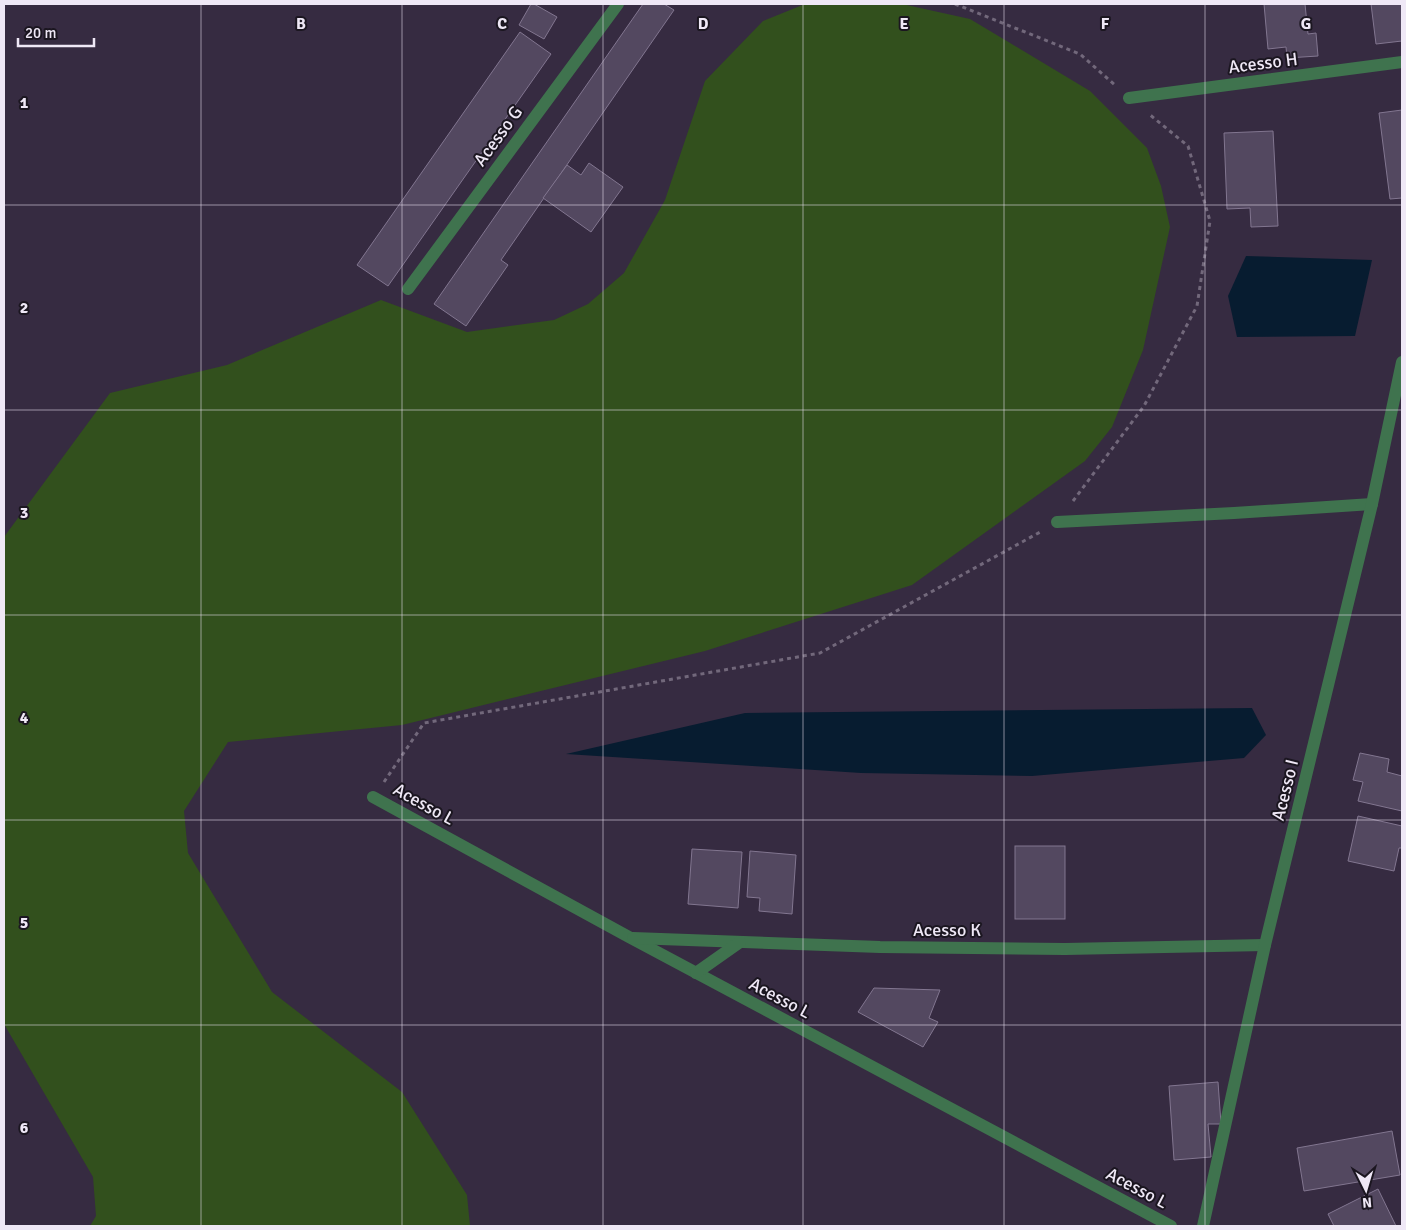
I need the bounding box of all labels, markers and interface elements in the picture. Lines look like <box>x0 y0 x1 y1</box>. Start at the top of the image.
text: B <box>296 14 306 34</box>
text: C <box>497 14 507 34</box>
text: D <box>698 14 709 34</box>
text: E <box>899 14 909 34</box>
text: F <box>1101 14 1110 34</box>
text: G <box>1301 14 1311 34</box>
scale bar <box>18 15 94 47</box>
text: 20 m <box>25 24 56 42</box>
street label: Acesso H <box>1227 48 1299 78</box>
text: 1 <box>20 93 29 113</box>
street label: Acesso G <box>469 102 527 170</box>
text: 2 <box>20 298 28 318</box>
text: 3 <box>20 503 28 523</box>
text: 4 <box>20 708 29 728</box>
street label: Acesso I <box>1267 757 1303 823</box>
street label: Acesso L <box>390 778 458 830</box>
text: 5 <box>20 913 28 933</box>
street label: Acesso K <box>913 919 981 941</box>
street label: Acesso L <box>745 973 815 1023</box>
text: 6 <box>20 1118 29 1138</box>
street label: Acesso L <box>1102 1163 1172 1213</box>
north arrow <box>1341 1165 1391 1215</box>
text: N <box>1361 1194 1373 1211</box>

